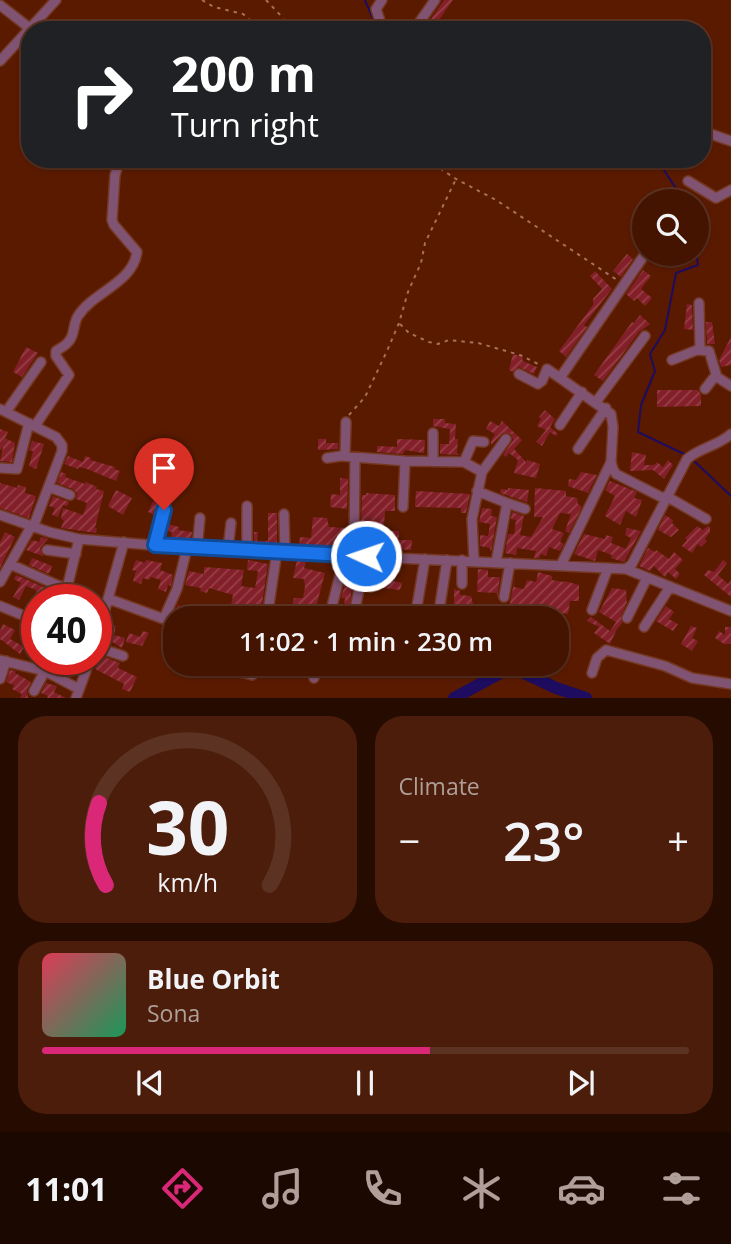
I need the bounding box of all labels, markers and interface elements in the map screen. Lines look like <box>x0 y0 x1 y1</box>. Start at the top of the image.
text: 200 m <box>171 40 316 106</box>
icon: right <box>56 49 147 140</box>
text: Turn right <box>171 103 319 146</box>
map controls <box>632 189 709 266</box>
button: search <box>632 189 709 266</box>
pin <box>134 438 194 510</box>
icon: arrive <box>145 449 183 487</box>
position arrow <box>329 519 403 593</box>
speed limit sign: 40 <box>21 584 112 675</box>
text: 11:02 · 1 min · 230 m <box>239 623 493 659</box>
text: Climate <box>399 770 480 802</box>
text: 30 <box>146 778 229 877</box>
text: 23° <box>503 805 585 876</box>
text: − <box>399 814 420 866</box>
text: + <box>667 814 689 866</box>
text: km/h <box>157 865 218 899</box>
text: Blue Orbit <box>147 961 280 997</box>
text: Sona <box>147 997 200 1029</box>
icon: previous <box>131 1064 169 1102</box>
icon: pause <box>346 1064 384 1102</box>
icon: next <box>562 1064 600 1102</box>
icon: directions <box>158 1164 207 1213</box>
icon: music <box>258 1164 307 1213</box>
icon: phone <box>358 1164 407 1213</box>
icon: climate <box>457 1164 506 1213</box>
icon: car <box>557 1164 606 1213</box>
icon: filters <box>657 1164 706 1213</box>
text: 11:01 <box>25 1167 108 1210</box>

